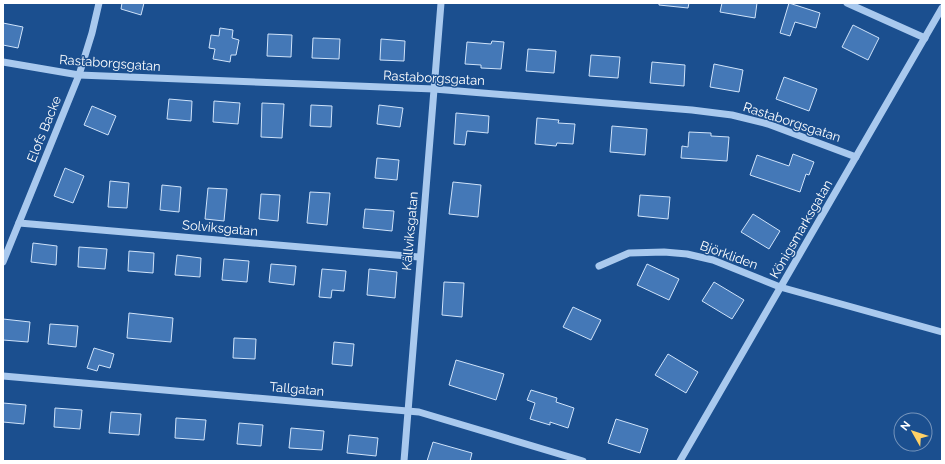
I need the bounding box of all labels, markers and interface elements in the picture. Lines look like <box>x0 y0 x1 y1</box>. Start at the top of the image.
street label: Rastaborgsgatan <box>59 52 161 74</box>
street label: Rastaborgsgatan <box>383 68 485 88</box>
street label: Elofs Backe <box>24 93 64 164</box>
street label: Rastaborgsgatan <box>741 99 843 145</box>
street label: Königsmarksgatan <box>767 177 835 281</box>
street label: Källviksgatan <box>399 191 421 271</box>
street label: Solviksgatan <box>182 217 258 239</box>
street label: Björkliden <box>698 238 760 272</box>
street label: Tallgatan <box>269 379 325 399</box>
north arrow <box>893 412 933 452</box>
text: N <box>898 419 913 433</box>

